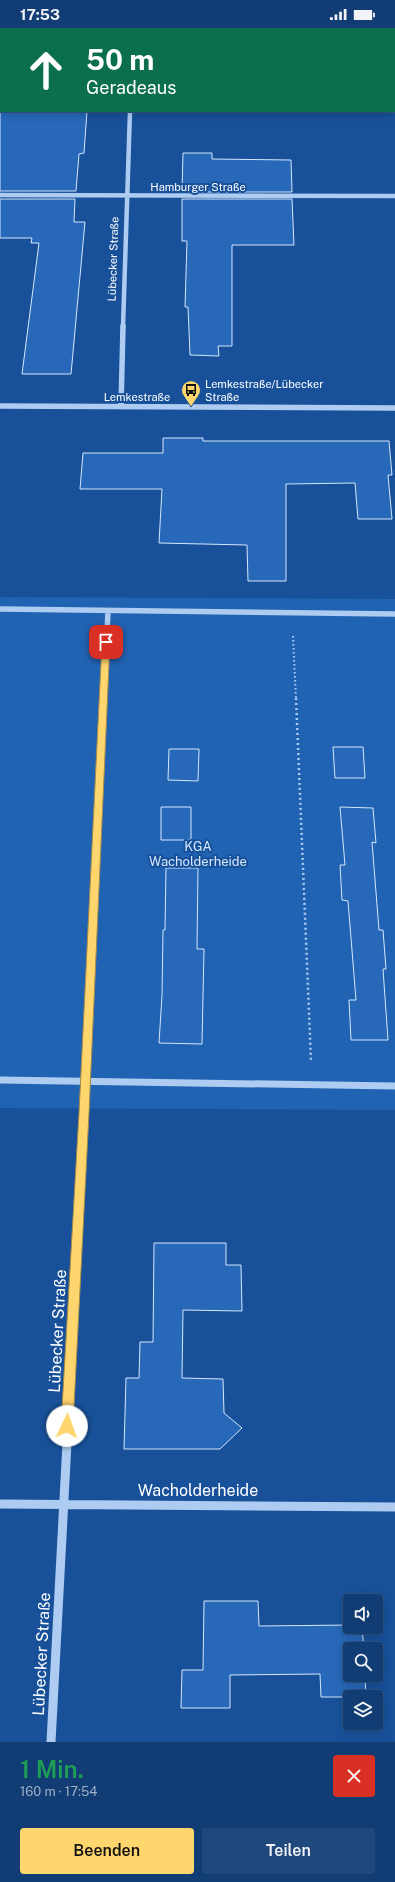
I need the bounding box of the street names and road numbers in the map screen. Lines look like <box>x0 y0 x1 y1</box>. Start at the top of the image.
street label: Hamburger Straße <box>150 181 246 193</box>
street label: Lübecker Straße <box>106 216 120 302</box>
street label: Lemkestraße <box>104 391 170 403</box>
street label: Lübecker Straße <box>45 1269 70 1393</box>
street label: Wacholderheide <box>138 1481 258 1500</box>
street label: Lübecker Straße <box>29 1592 54 1716</box>

